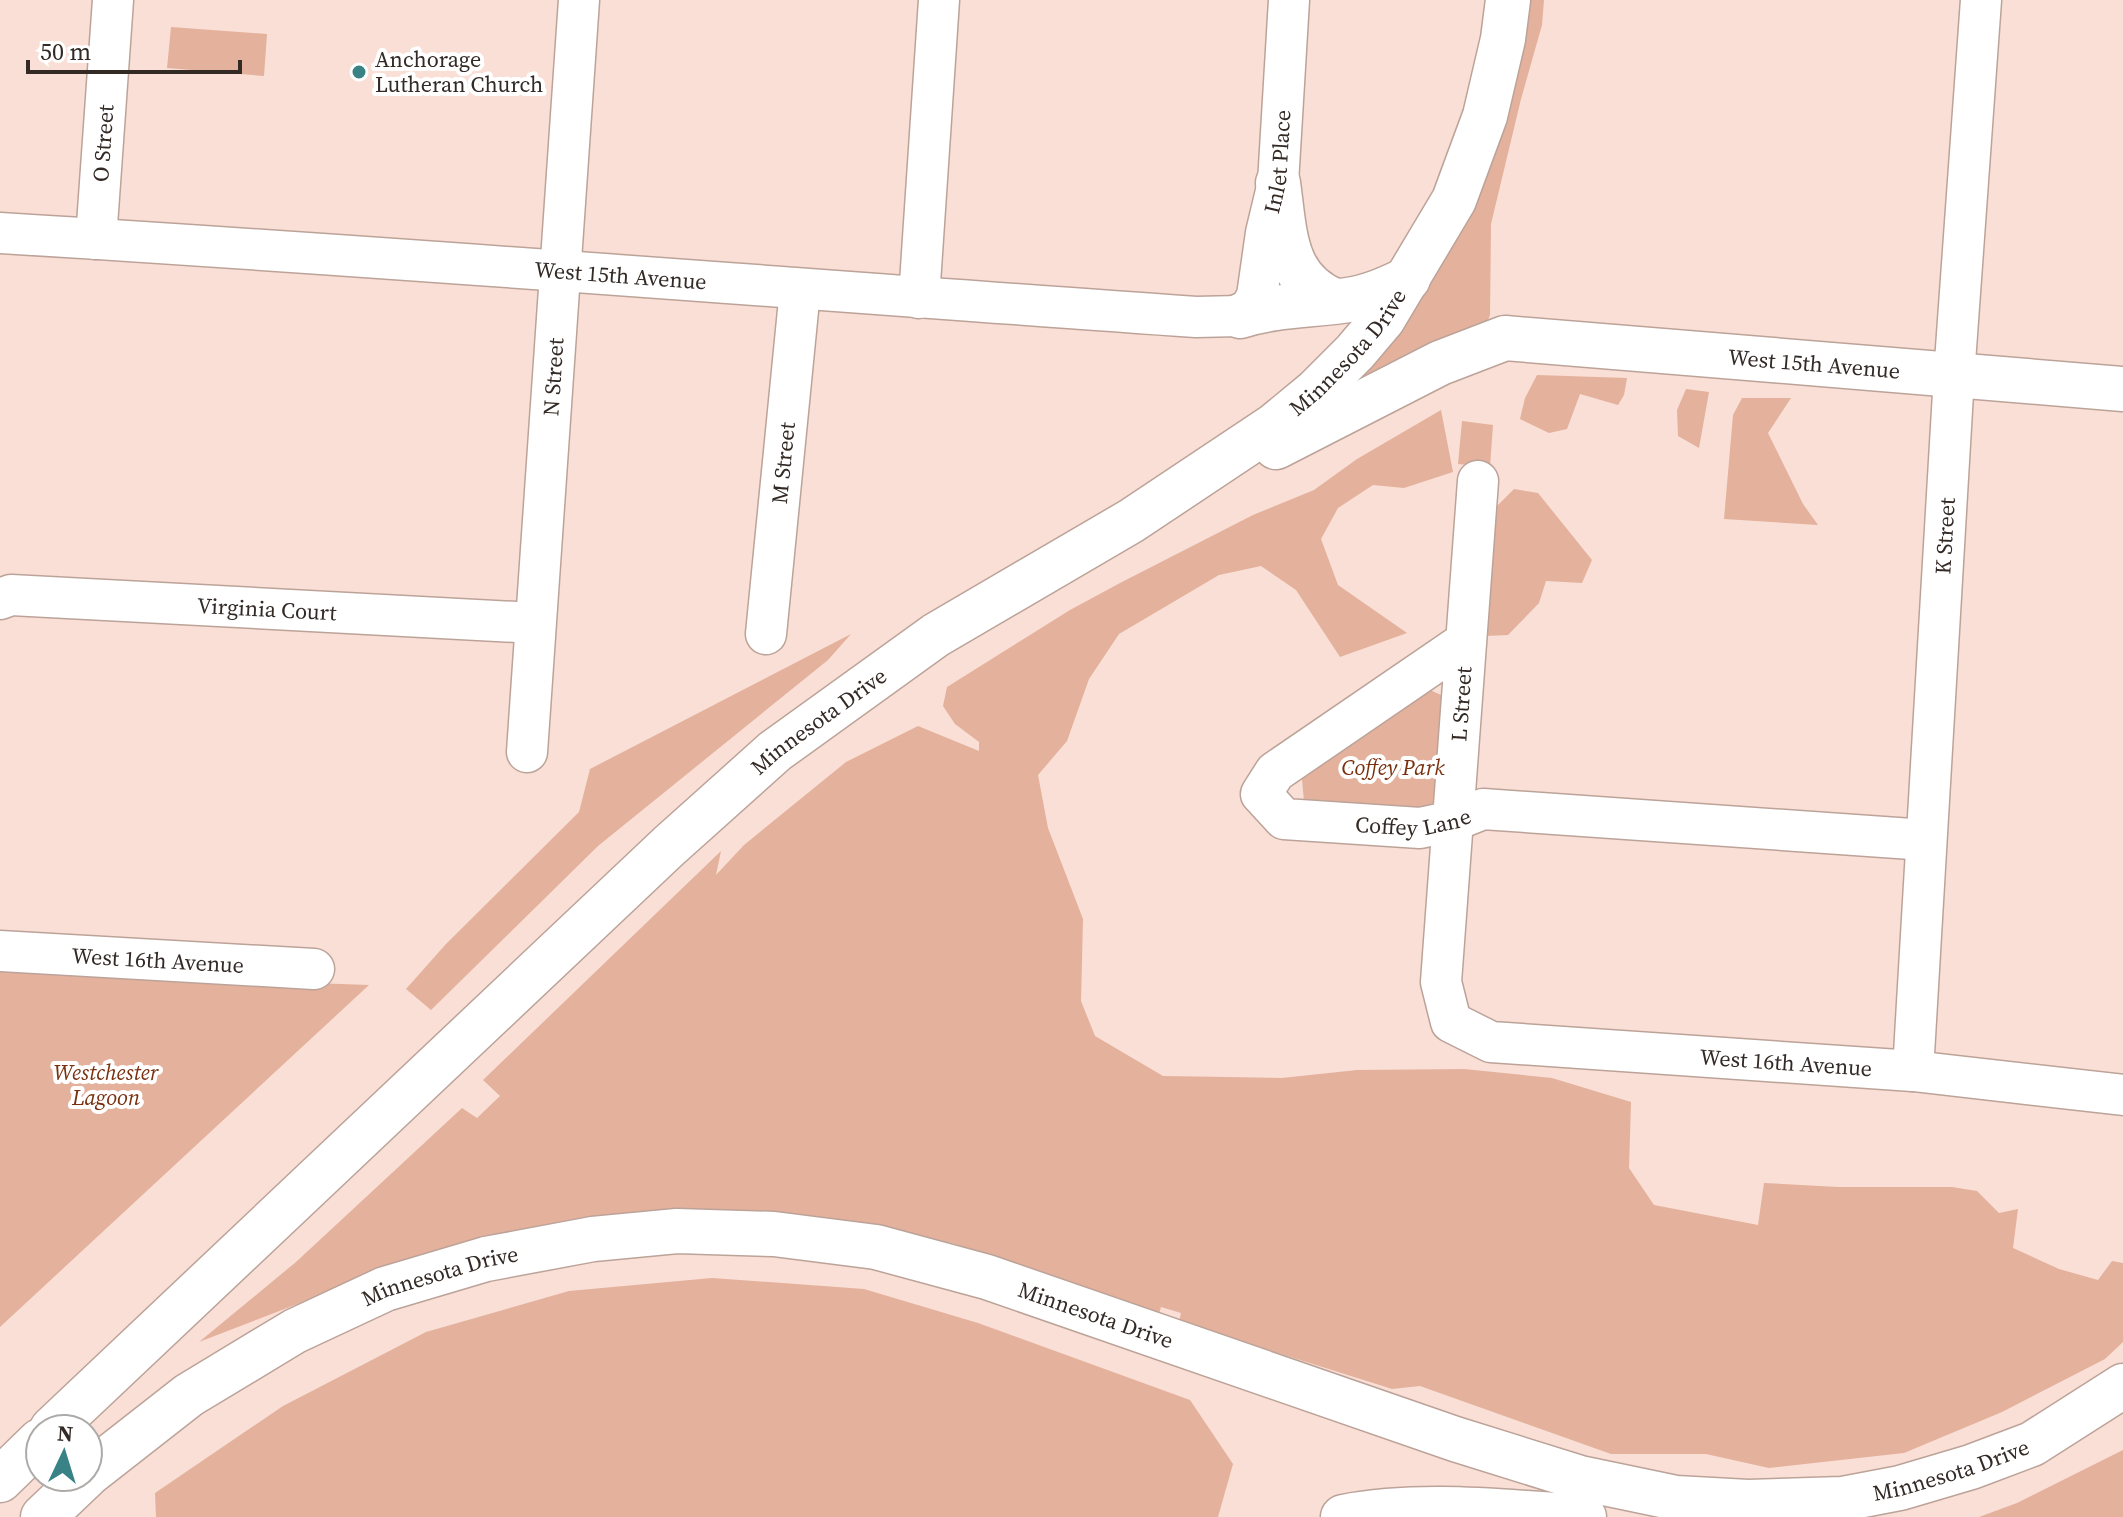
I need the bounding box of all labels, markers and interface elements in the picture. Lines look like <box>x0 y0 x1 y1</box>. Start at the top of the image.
scale bar <box>28 24 240 74</box>
text: 50 m <box>40 35 91 68</box>
place label: Anchorage Lutheran Church <box>375 44 543 99</box>
marker: Anchorage Lutheran Church <box>350 63 368 81</box>
street label: O Street <box>85 103 121 183</box>
street label: Inlet Place <box>1256 109 1297 216</box>
street label: West 15th Avenue <box>533 254 708 296</box>
street label: Minnesota Drive <box>1283 283 1413 422</box>
street label: N Street <box>535 336 571 417</box>
street label: West 15th Avenue <box>1727 341 1901 386</box>
street label: M Street <box>764 420 802 505</box>
street label: K Street <box>1927 496 1962 575</box>
street label: Virginia Court <box>196 590 338 627</box>
street label: Minnesota Drive <box>744 661 892 781</box>
street label: L Street <box>1443 665 1479 743</box>
park label: Coffey Park <box>1341 752 1445 782</box>
street label: Coffey Lane <box>1354 800 1475 843</box>
street label: West 16th Avenue <box>71 940 245 980</box>
street label: West 16th Avenue <box>1699 1041 1873 1083</box>
park label: Westchester Lagoon <box>54 1057 160 1112</box>
street label: Minnesota Drive <box>356 1238 521 1313</box>
street label: Minnesota Drive <box>1014 1274 1177 1355</box>
north arrow <box>24 1413 104 1493</box>
text: N <box>56 1418 74 1449</box>
street label: Minnesota Drive <box>1870 1431 2033 1508</box>

